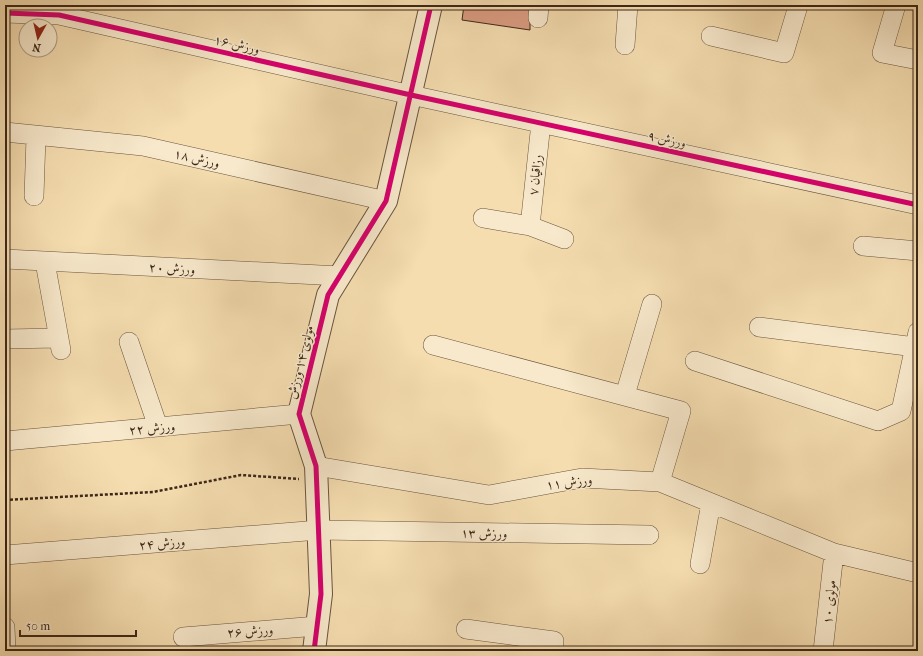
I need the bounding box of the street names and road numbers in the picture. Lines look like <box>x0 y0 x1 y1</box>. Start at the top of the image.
street label: ورزش ۱۶ <box>212 31 261 58</box>
street label: ورزش ۹ <box>646 128 688 151</box>
street label: ورزش ۱۸ <box>172 145 221 172</box>
street label: رزاقیان ۷ <box>525 154 546 196</box>
street label: ورزش ۲۰ <box>148 259 196 278</box>
street label: مولوی ۱۴ ورزش <box>284 324 317 401</box>
street label: ورزش ۲۲ <box>128 419 176 438</box>
street label: ورزش ۱۱ <box>545 472 593 493</box>
street label: ورزش ۱۳ <box>461 525 507 542</box>
street label: ورزش ۲۴ <box>138 534 186 553</box>
street label: مولوی ۱۰ <box>819 579 840 625</box>
street label: ورزش ۲۶ <box>226 622 274 641</box>

